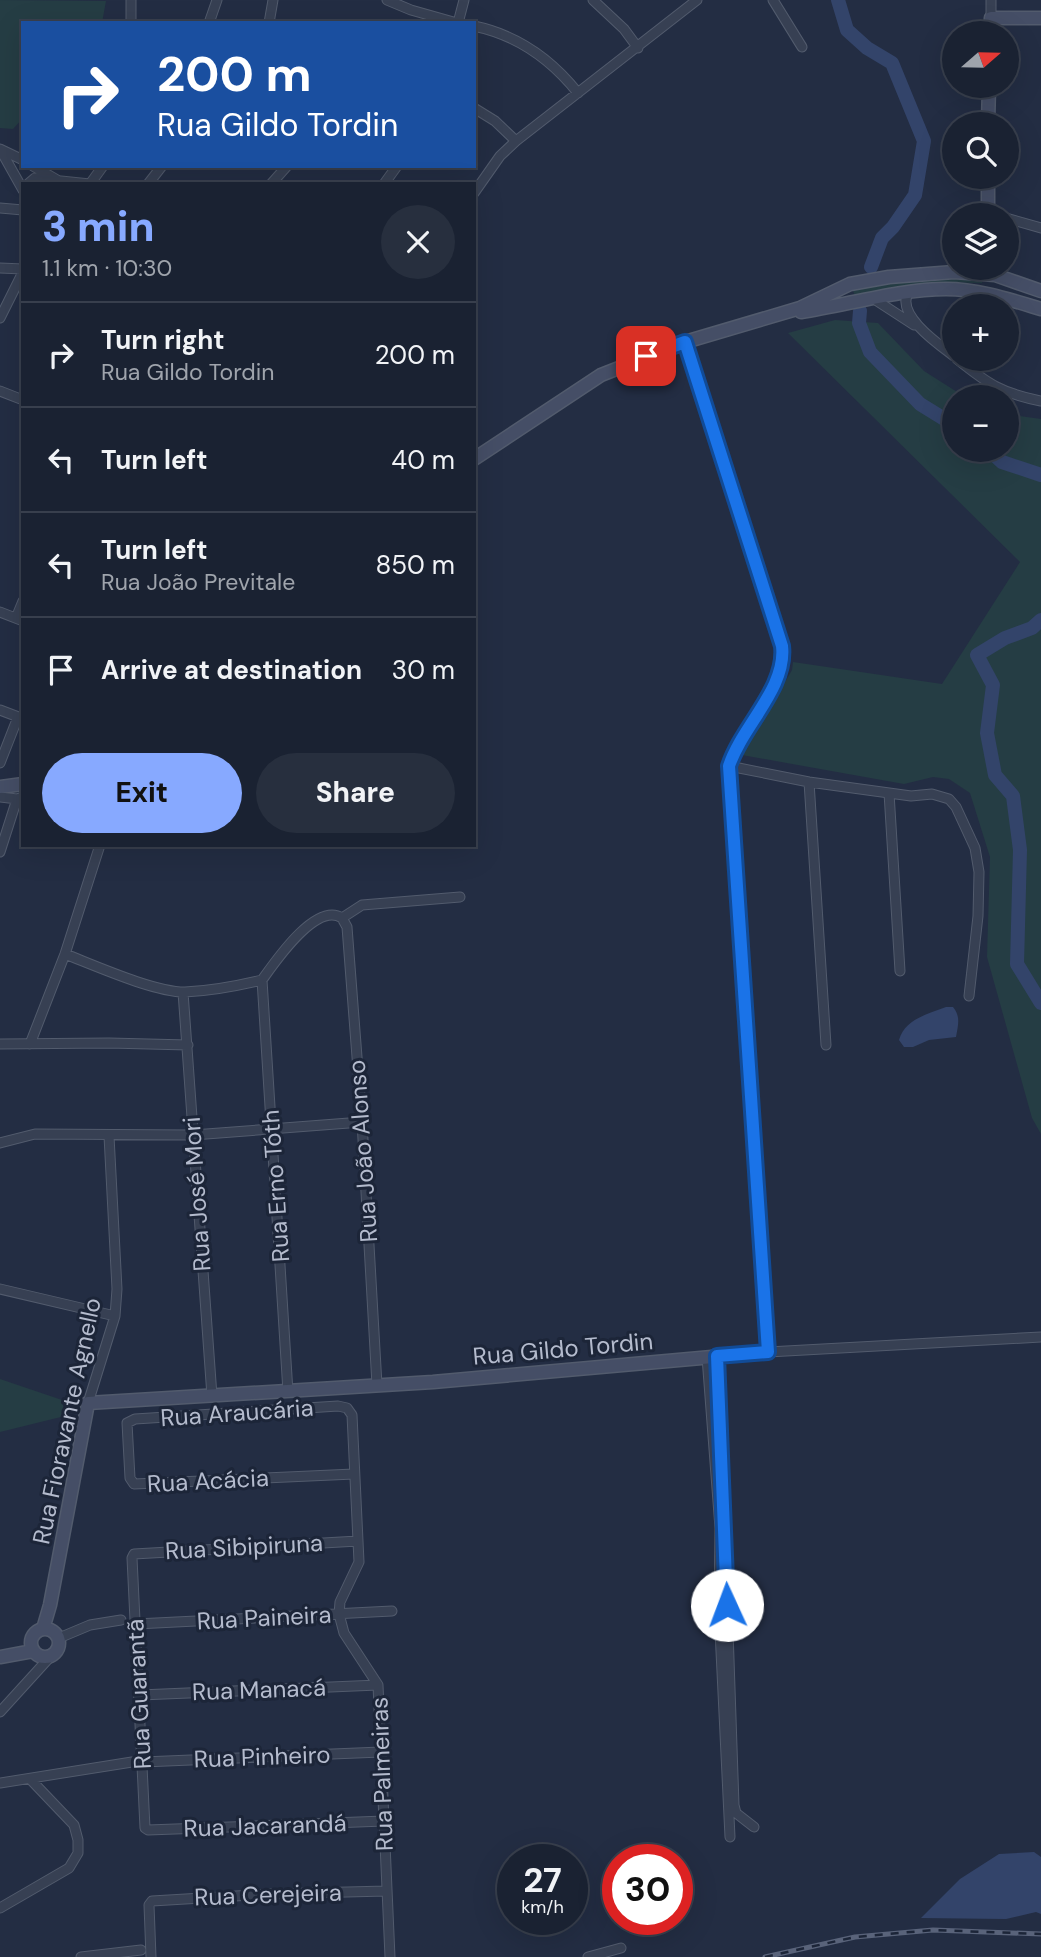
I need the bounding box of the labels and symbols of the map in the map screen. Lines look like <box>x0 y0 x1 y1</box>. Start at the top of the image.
north arrow <box>942 21 1018 98</box>
pin <box>616 326 676 386</box>
street label: Rua João Alonso <box>341 1059 384 1243</box>
street label: Rua Erno Tóth <box>255 1109 296 1263</box>
street label: Rua José Mori <box>176 1116 217 1272</box>
street label: Rua Fioravante Agnello <box>25 1295 108 1547</box>
street label: Rua Gildo Tordin <box>471 1325 654 1372</box>
street label: Rua Araucária <box>159 1392 315 1433</box>
street label: Rua Acácia <box>146 1462 270 1499</box>
street label: Rua Sibipiruna <box>164 1527 324 1566</box>
position arrow <box>690 1568 764 1642</box>
street label: Rua Paineira <box>196 1598 332 1637</box>
street label: Rua Guarantã <box>119 1618 158 1770</box>
street label: Rua Manacá <box>191 1672 327 1707</box>
street label: Rua Palmeiras <box>363 1697 400 1852</box>
street label: Rua Pinheiro <box>193 1739 331 1774</box>
street label: Rua Jacarandá <box>183 1807 347 1844</box>
speed limit sign: 30 <box>602 1844 693 1935</box>
street label: Rua Cerejeira <box>194 1876 342 1913</box>

